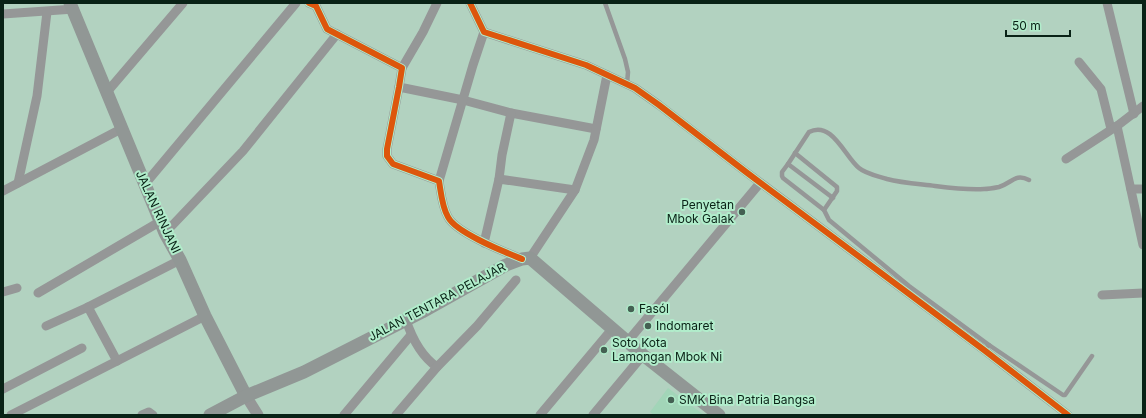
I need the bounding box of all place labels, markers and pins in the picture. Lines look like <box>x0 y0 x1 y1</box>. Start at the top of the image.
place label: Penyetan Mbok Galak <box>667 197 734 226</box>
marker: Penyetan Mbok Galak <box>737 207 747 217</box>
place label: Fasól <box>639 301 669 316</box>
marker: Fasól <box>626 304 636 314</box>
place label: Indomaret <box>656 318 713 333</box>
marker: Indomaret <box>643 321 653 331</box>
place label: Soto Kota Lamongan Mbok Ni <box>612 335 722 364</box>
marker: Soto Kota Lamongan Mbok Ni <box>599 345 609 355</box>
place label: SMK Bina Patria Bangsa <box>679 392 815 407</box>
marker: SMK Bina Patria Bangsa <box>666 395 676 405</box>

